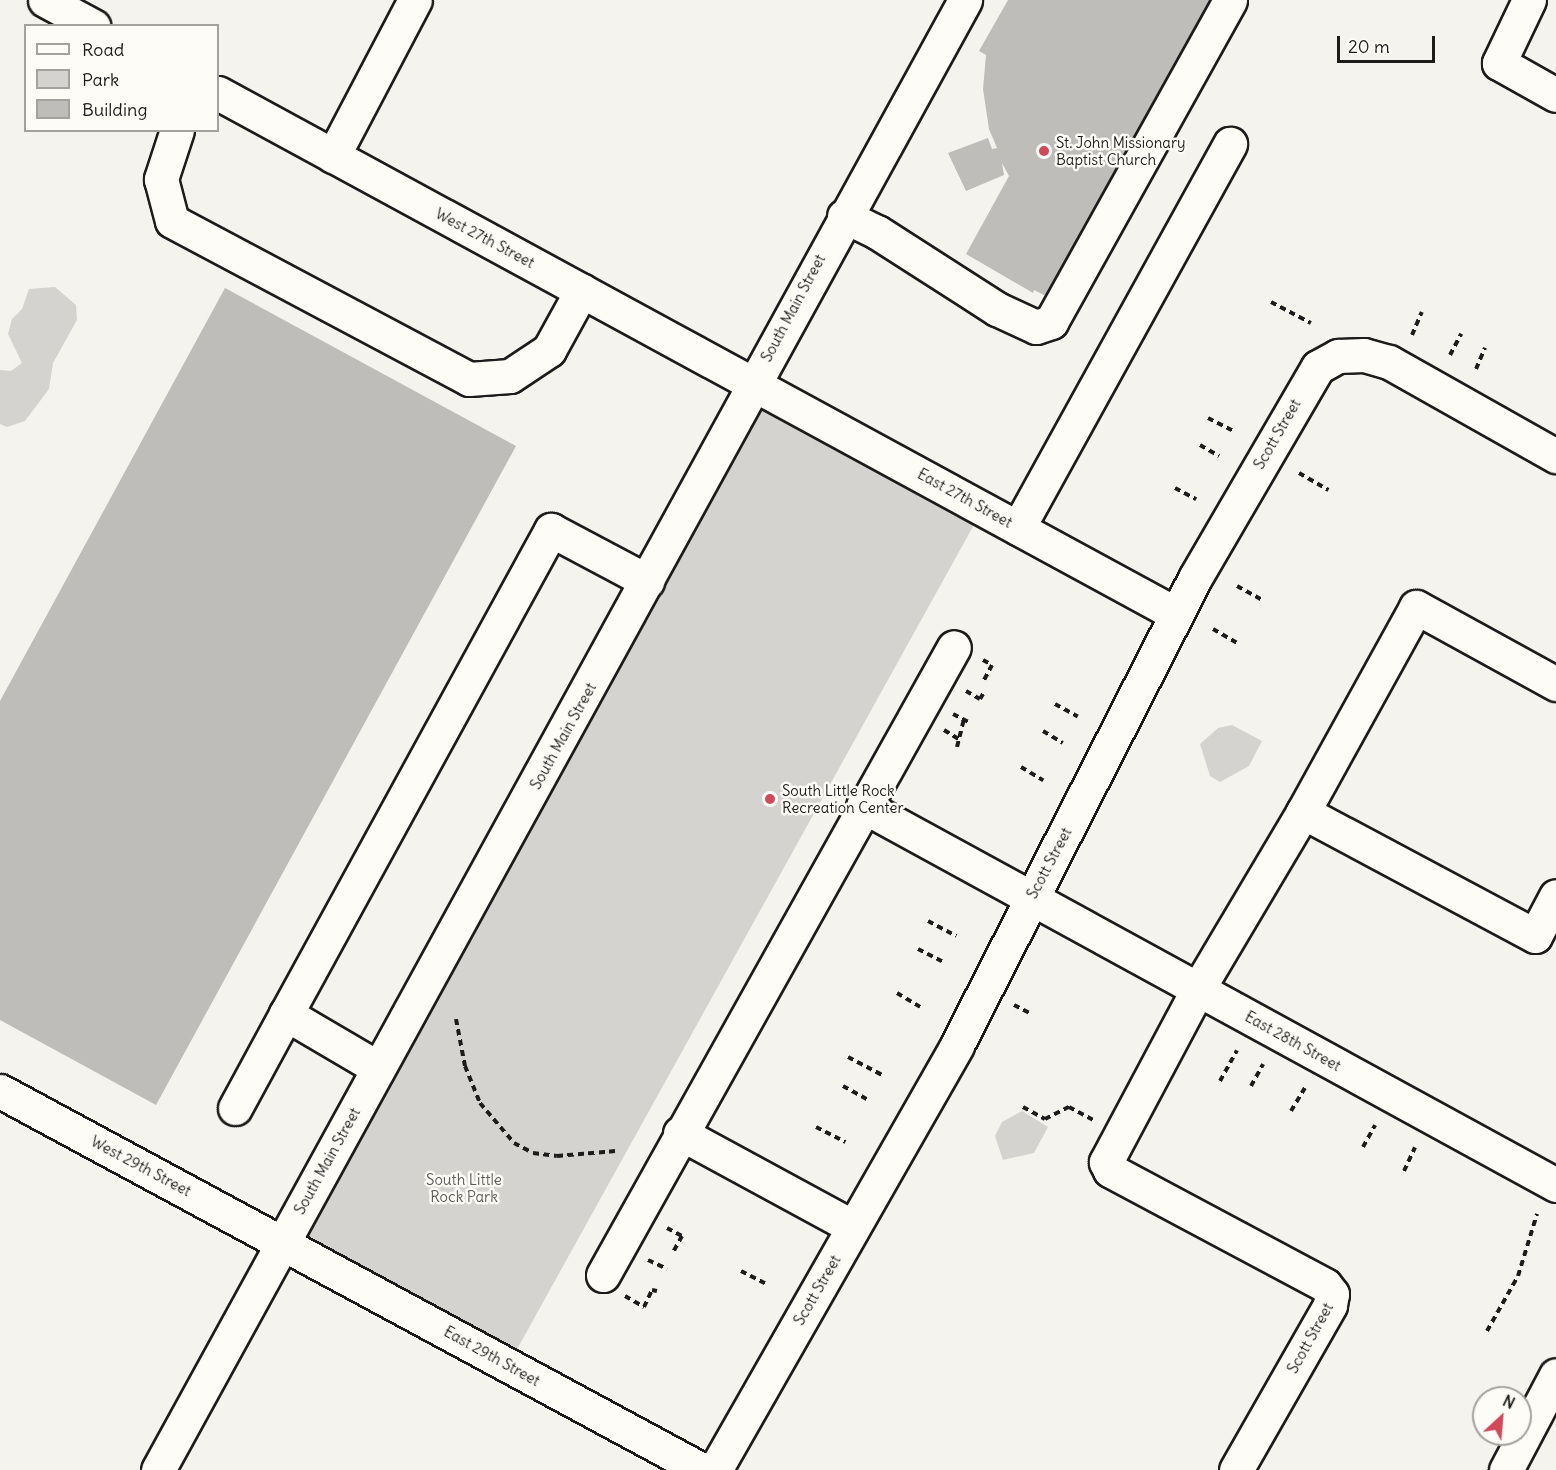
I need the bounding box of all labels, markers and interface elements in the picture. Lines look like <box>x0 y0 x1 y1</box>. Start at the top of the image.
legend <box>24 24 219 132</box>
scale bar <box>1340 24 1438 62</box>
text: 20 m <box>1348 35 1390 58</box>
text: Road <box>82 38 124 61</box>
text: Park <box>82 68 119 91</box>
text: Building <box>82 98 147 121</box>
place label: St. John Missionary Baptist Church <box>1056 133 1186 168</box>
marker: St. John Missionary Baptist Church <box>1037 144 1051 158</box>
street label: West 27th Street <box>432 204 538 272</box>
street label: South Main Street <box>757 251 829 365</box>
street label: Scott Street <box>1250 396 1304 472</box>
street label: East 27th Street <box>915 465 1015 531</box>
street label: South Main Street <box>526 680 600 792</box>
place label: South Little Rock Recreation Center <box>782 781 904 816</box>
marker: South Little Rock Recreation Center <box>763 792 777 806</box>
street label: Scott Street <box>1023 824 1075 902</box>
street label: East 28th Street <box>1242 1007 1344 1075</box>
street label: South Main Street <box>290 1105 364 1217</box>
street label: West 29th Street <box>88 1132 194 1200</box>
park label: South Little Rock Park <box>426 1170 502 1205</box>
street label: Scott Street <box>790 1252 844 1328</box>
street label: Scott Street <box>1283 1300 1337 1376</box>
street label: East 29th Street <box>441 1322 543 1390</box>
north arrow <box>1472 1386 1532 1446</box>
text: N <box>1500 1390 1518 1413</box>

